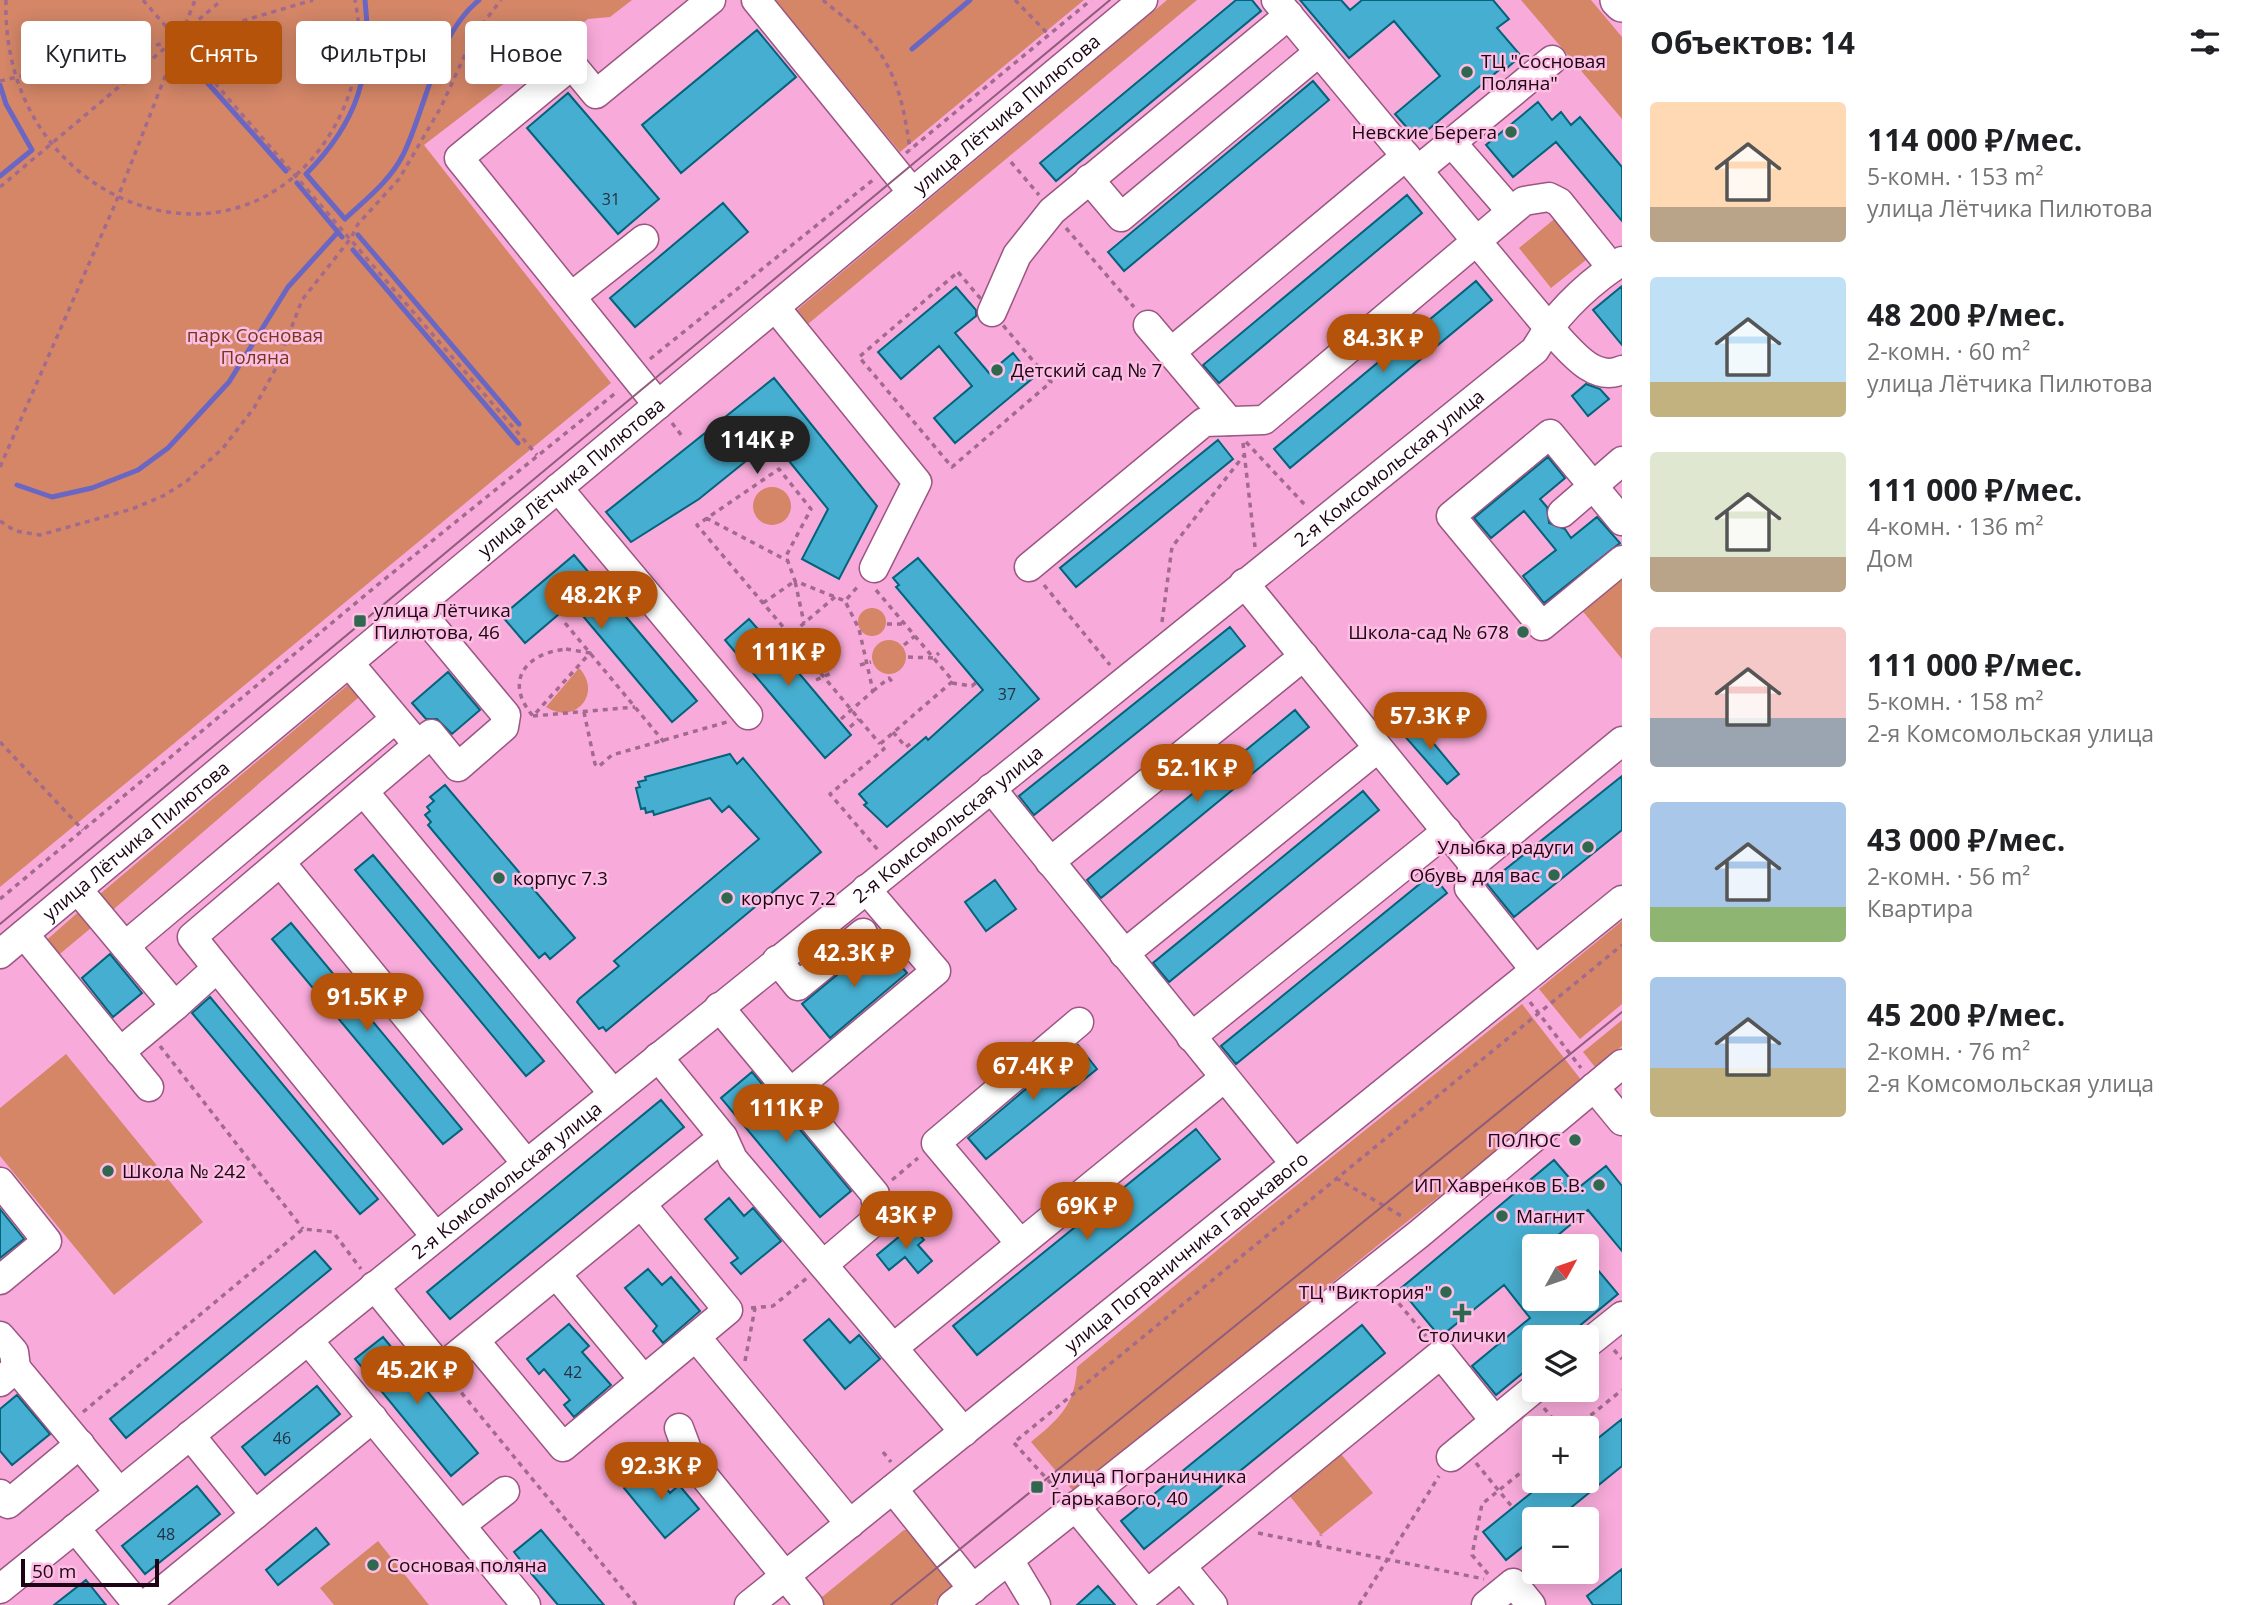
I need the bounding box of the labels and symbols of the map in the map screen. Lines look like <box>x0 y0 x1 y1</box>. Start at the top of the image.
street label: улица Лётчика Пилютова <box>907 28 1106 200</box>
place label: ТЦ "Сосновая Поляна" <box>1481 48 1606 96</box>
marker: ТЦ "Сосновая Поляна" <box>1459 64 1475 80</box>
place label: Невские Берега <box>1351 119 1497 145</box>
marker: Невские Берега <box>1503 124 1519 140</box>
house number: 31 <box>602 188 620 210</box>
pin: 84.3K ₽ <box>1318 314 1448 374</box>
park label: парк Сосновая Поляна <box>187 322 323 370</box>
place label: Детский сад № 7 <box>1011 357 1162 383</box>
marker: Детский сад № 7 <box>989 362 1005 378</box>
street label: 2-я Комсомольская улица <box>1288 383 1490 553</box>
street label: улица Лётчика Пилютова <box>472 392 670 563</box>
pin: 114K ₽ <box>700 416 814 476</box>
pin: 48.2K ₽ <box>536 572 666 631</box>
place label: улица Лётчика Пилютова, 46 <box>374 597 511 645</box>
marker: улица Лётчика Пилютова, 46 <box>352 613 368 629</box>
place label: Школа-сад № 678 <box>1348 619 1509 645</box>
marker: Школа-сад № 678 <box>1515 624 1531 640</box>
pin: 111K ₽ <box>731 628 845 688</box>
house number: 37 <box>998 683 1016 705</box>
pin: 57.3K ₽ <box>1365 692 1495 752</box>
street label: 2-я Комсомольская улица <box>847 739 1048 909</box>
pin: 52.1K ₽ <box>1132 744 1262 804</box>
street label: улица Лётчика Пилютова <box>37 755 235 926</box>
place label: Улыбка радуги <box>1437 834 1574 860</box>
marker: Улыбка радуги <box>1580 839 1596 855</box>
place label: Обувь для вас <box>1410 862 1540 888</box>
place label: корпус 7.3 <box>513 865 608 891</box>
marker: Обувь для вас <box>1546 867 1562 883</box>
marker: корпус 7.3 <box>491 870 507 886</box>
place label: корпус 7.2 <box>741 885 836 911</box>
marker: корпус 7.2 <box>719 890 735 906</box>
pin: 42.3K ₽ <box>789 930 919 989</box>
pin: 91.5K ₽ <box>302 974 432 1033</box>
pin: 67.4K ₽ <box>968 1042 1098 1102</box>
pin: 111K ₽ <box>729 1084 843 1144</box>
street label: 2-я Комсомольская улица <box>406 1095 607 1265</box>
place label: ПОЛЮС <box>1487 1127 1561 1153</box>
marker: ПОЛЮС <box>1567 1132 1583 1148</box>
street label: улица Пограничника Гарькавого <box>1059 1146 1314 1358</box>
place label: Школа № 242 <box>122 1158 246 1184</box>
marker: Школа № 242 <box>100 1163 116 1179</box>
place label: ИП Хавренков Б.В. <box>1414 1172 1585 1198</box>
marker: ИП Хавренков Б.В. <box>1591 1177 1607 1193</box>
pin: 69K ₽ <box>1038 1182 1136 1242</box>
pin: 43K ₽ <box>857 1192 955 1251</box>
place label: Магнит <box>1516 1203 1585 1229</box>
marker: Магнит <box>1494 1208 1510 1224</box>
north arrow <box>1522 1234 1600 1311</box>
place label: ТЦ "Виктория" <box>1299 1279 1432 1305</box>
marker: ТЦ "Виктория" <box>1438 1284 1454 1300</box>
marker: Столички <box>1454 1305 1470 1321</box>
place label: Столички <box>1418 1322 1506 1348</box>
pin: 45.2K ₽ <box>352 1346 482 1406</box>
house number: 42 <box>564 1361 582 1383</box>
house number: 46 <box>273 1427 291 1449</box>
pin: 92.3K ₽ <box>596 1442 726 1502</box>
place label: улица Пограничника Гарькавого, 40 <box>1051 1463 1247 1511</box>
marker: улица Пограничника Гарькавого, 40 <box>1029 1479 1045 1495</box>
house number: 48 <box>157 1523 175 1545</box>
place label: Сосновая поляна <box>387 1552 547 1578</box>
scale bar <box>21 1556 159 1588</box>
marker: Сосновая поляна <box>365 1557 381 1573</box>

